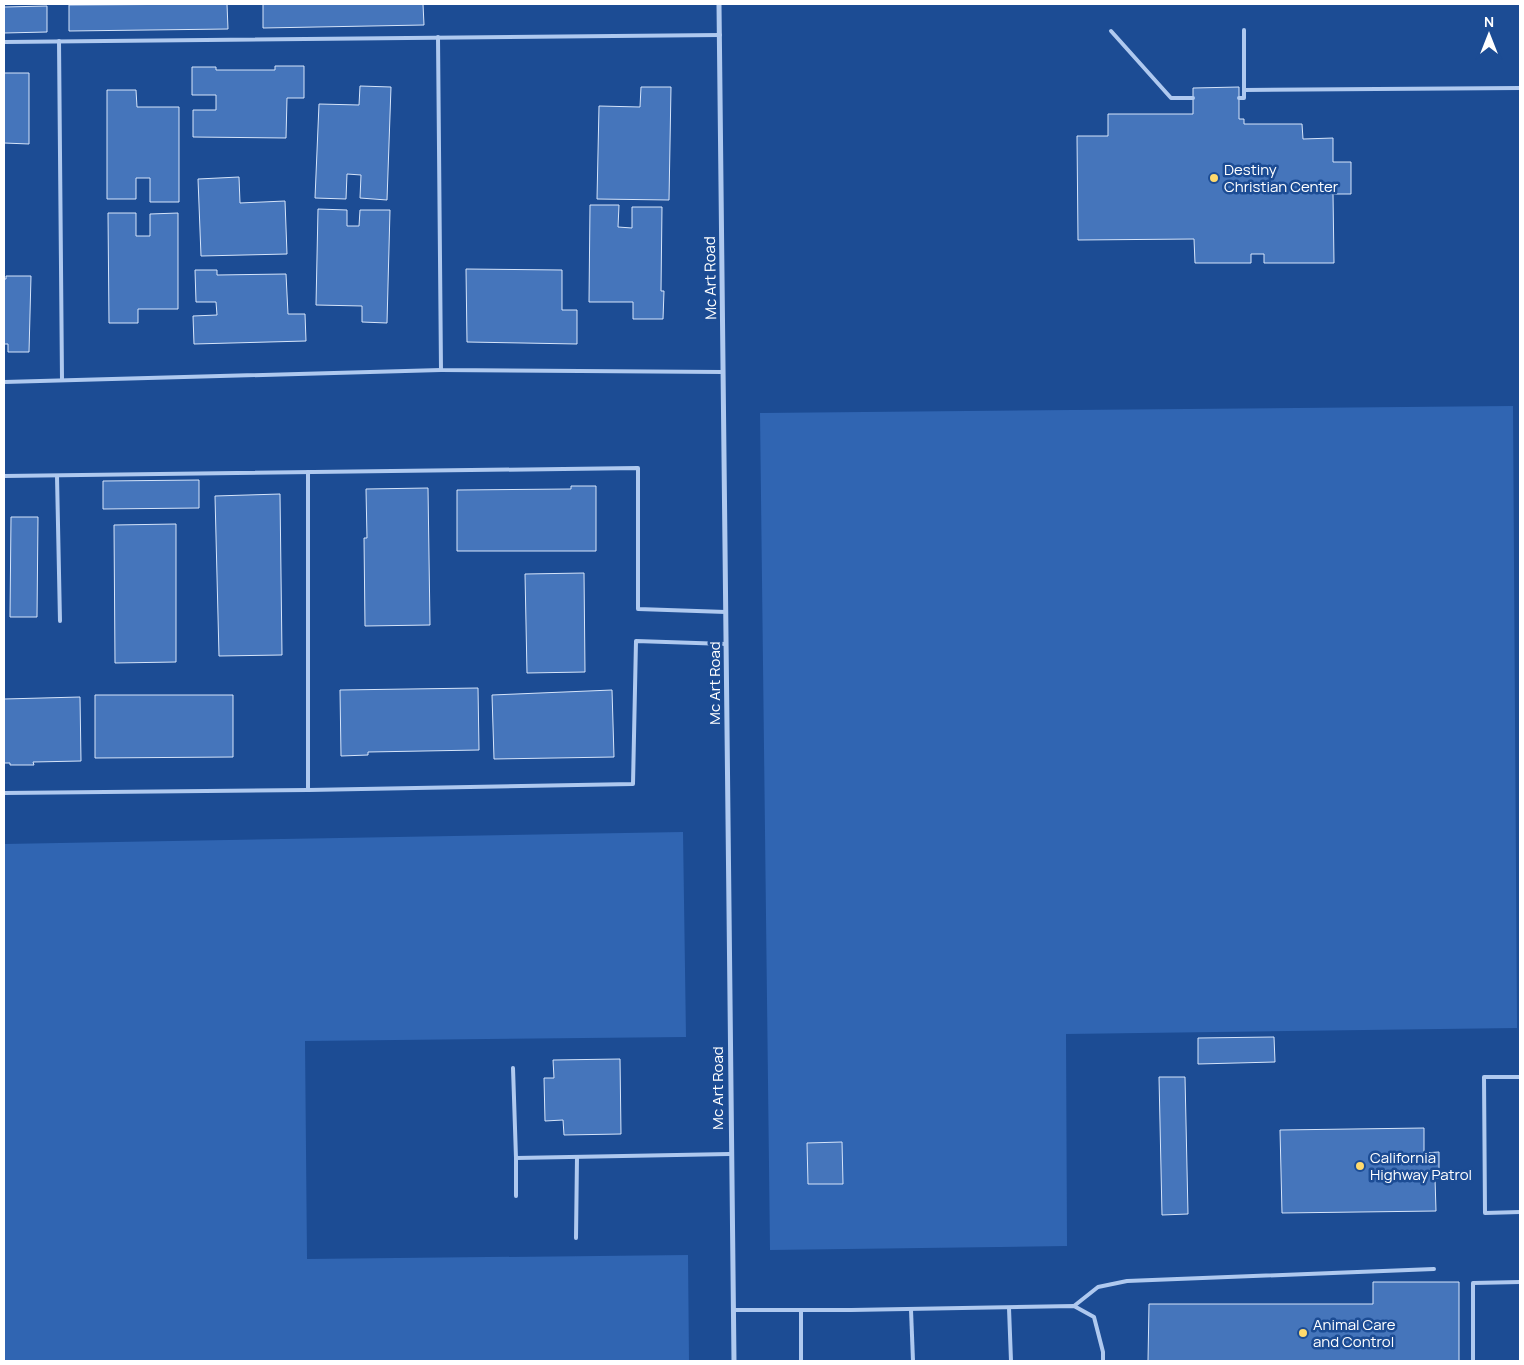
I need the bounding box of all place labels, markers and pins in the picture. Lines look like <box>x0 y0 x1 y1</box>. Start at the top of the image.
place label: Destiny Christian Center <box>1224 159 1339 197</box>
marker: Destiny Christian Center <box>1208 172 1220 184</box>
place label: California Highway Patrol <box>1370 1147 1472 1185</box>
marker: California Highway Patrol <box>1354 1160 1366 1172</box>
place label: Animal Care and Control <box>1313 1314 1396 1352</box>
marker: Animal Care and Control <box>1297 1327 1309 1339</box>

